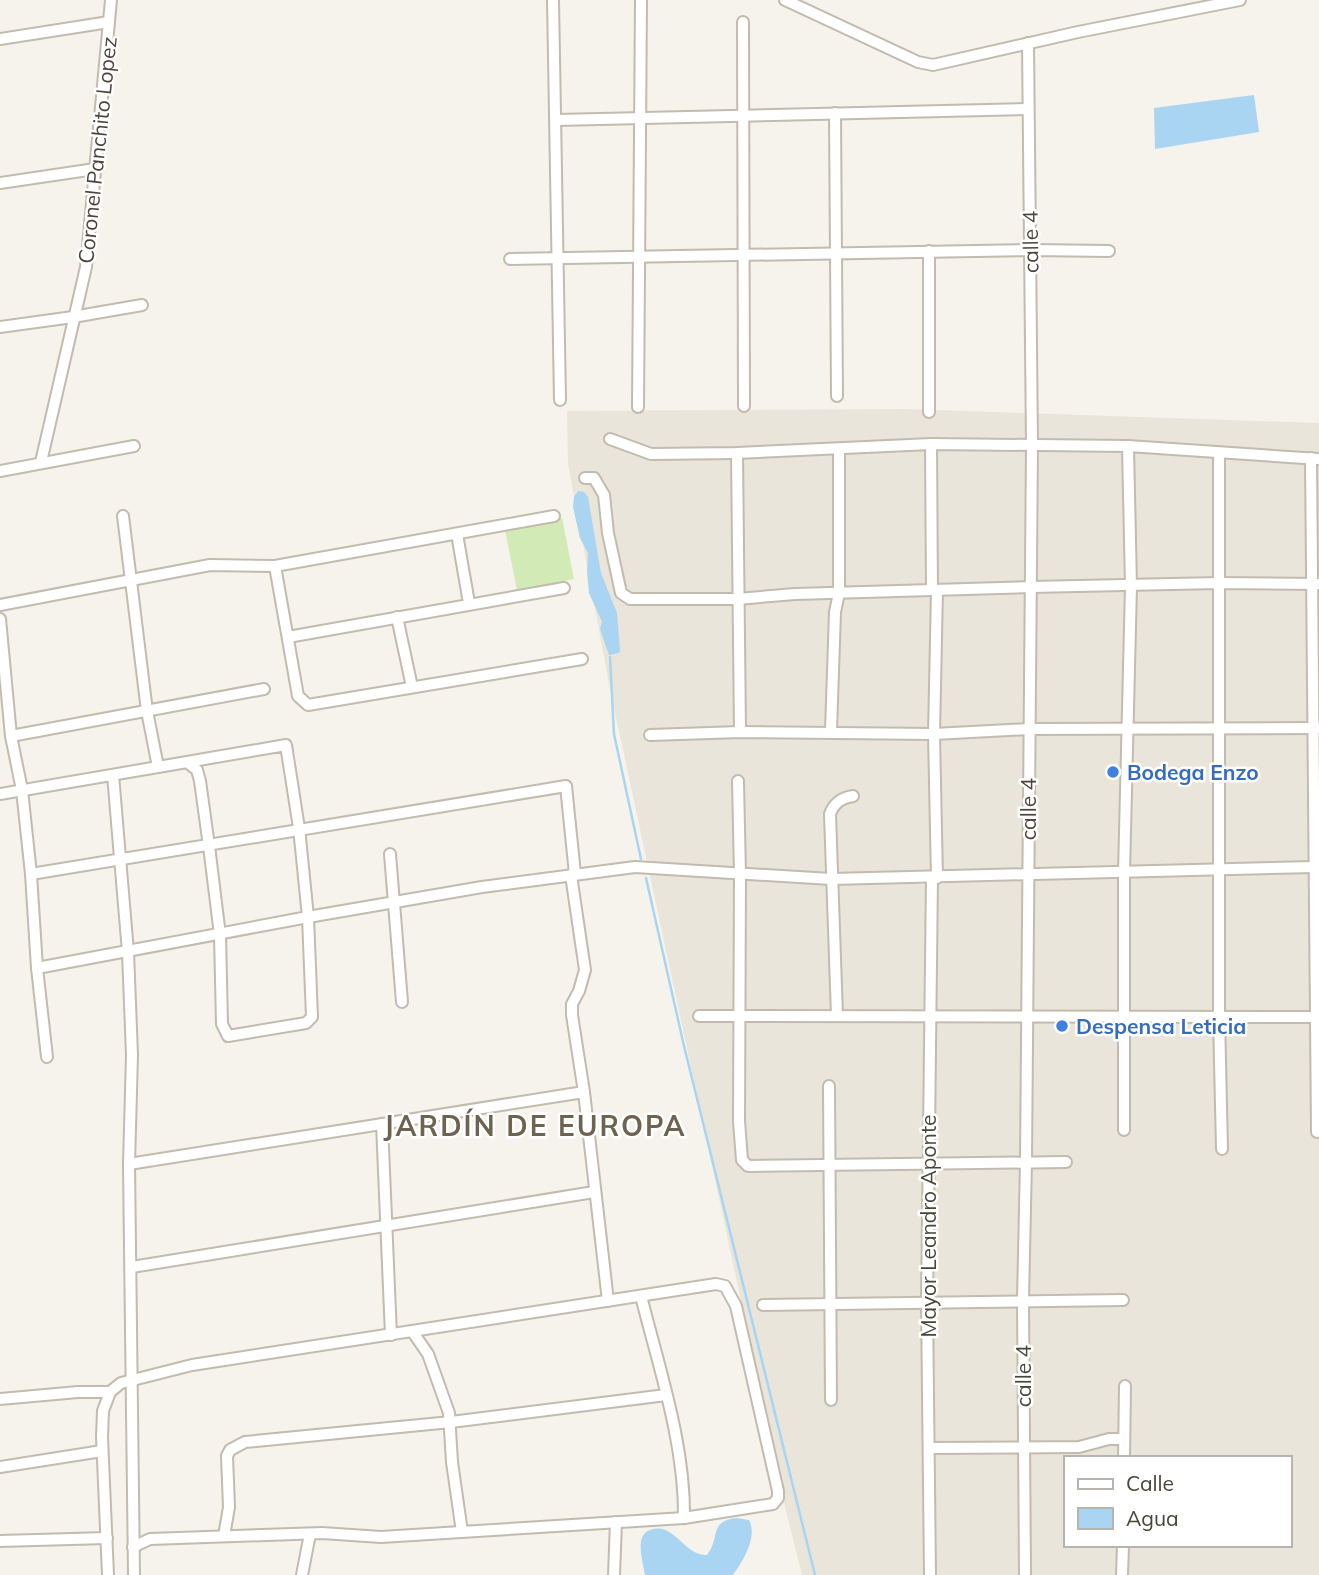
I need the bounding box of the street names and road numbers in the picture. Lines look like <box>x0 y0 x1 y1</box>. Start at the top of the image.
street label: Coronel Panchito Lopez <box>72 35 122 265</box>
street label: calle 4 <box>1016 210 1044 273</box>
street label: calle 4 <box>1015 777 1041 840</box>
street label: Mayor Leandro Aponte <box>915 1115 941 1337</box>
street label: calle 4 <box>1010 1344 1036 1407</box>

